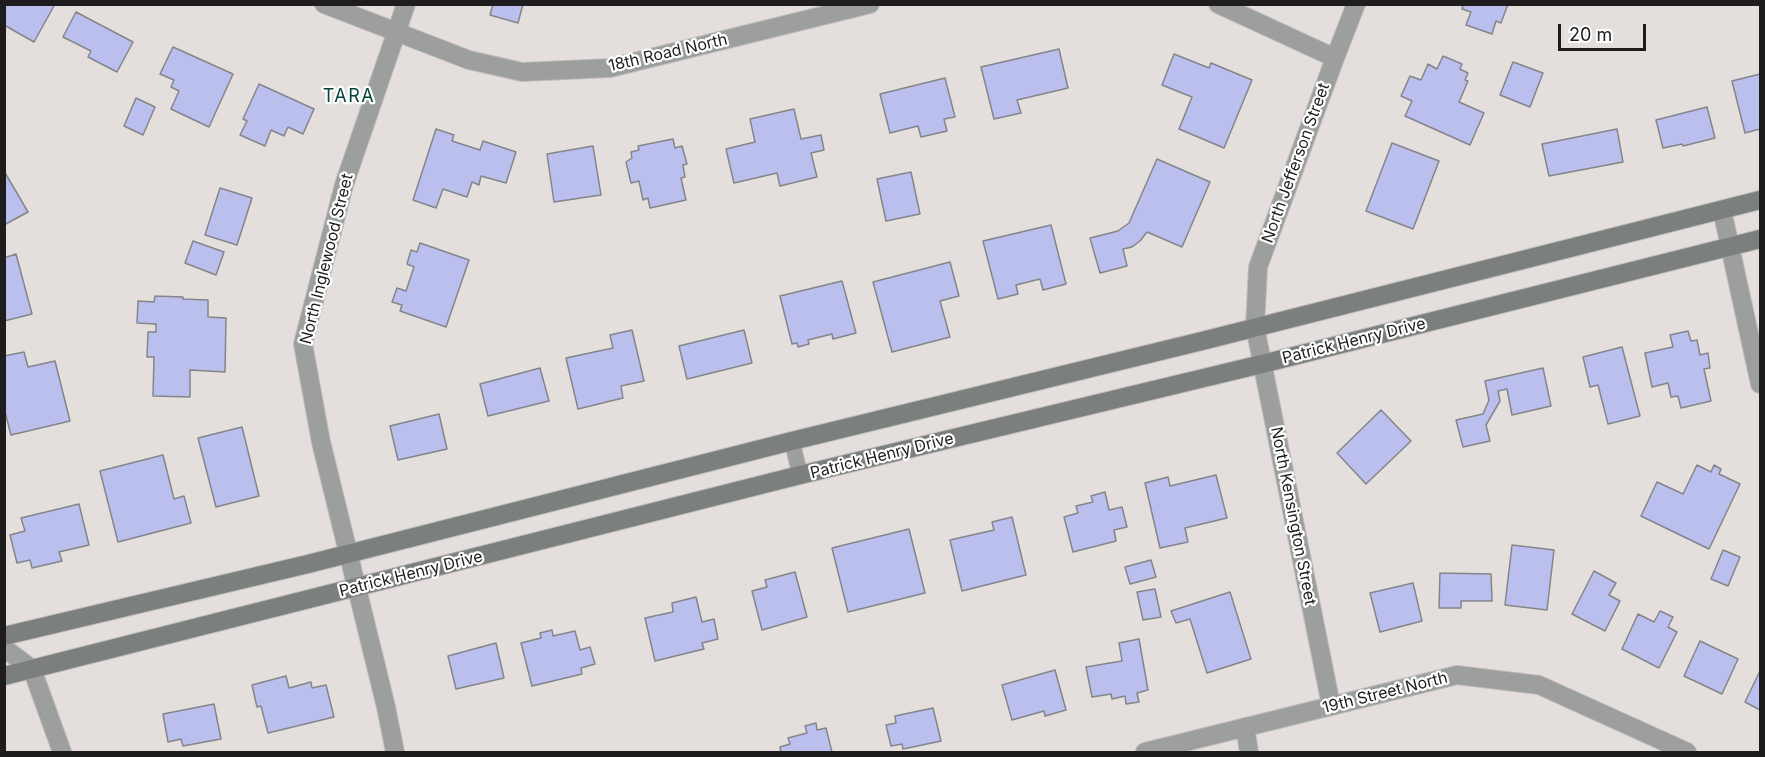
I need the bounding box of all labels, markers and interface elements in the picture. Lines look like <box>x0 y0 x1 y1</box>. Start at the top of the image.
scale bar <box>1561 12 1650 50</box>
text: 20 m <box>1569 24 1612 45</box>
street label: 18th Road North <box>607 30 729 76</box>
street label: North Jefferson Street <box>1258 80 1334 246</box>
district label: TARA <box>323 86 375 108</box>
street label: North Inglewood Street <box>297 172 357 346</box>
street label: Patrick Henry Drive <box>1280 314 1428 368</box>
street label: North Kensington Street <box>1266 425 1320 607</box>
street label: Patrick Henry Drive <box>808 429 956 483</box>
street label: Patrick Henry Drive <box>337 547 485 601</box>
street label: 19th Street North <box>1321 668 1449 718</box>

